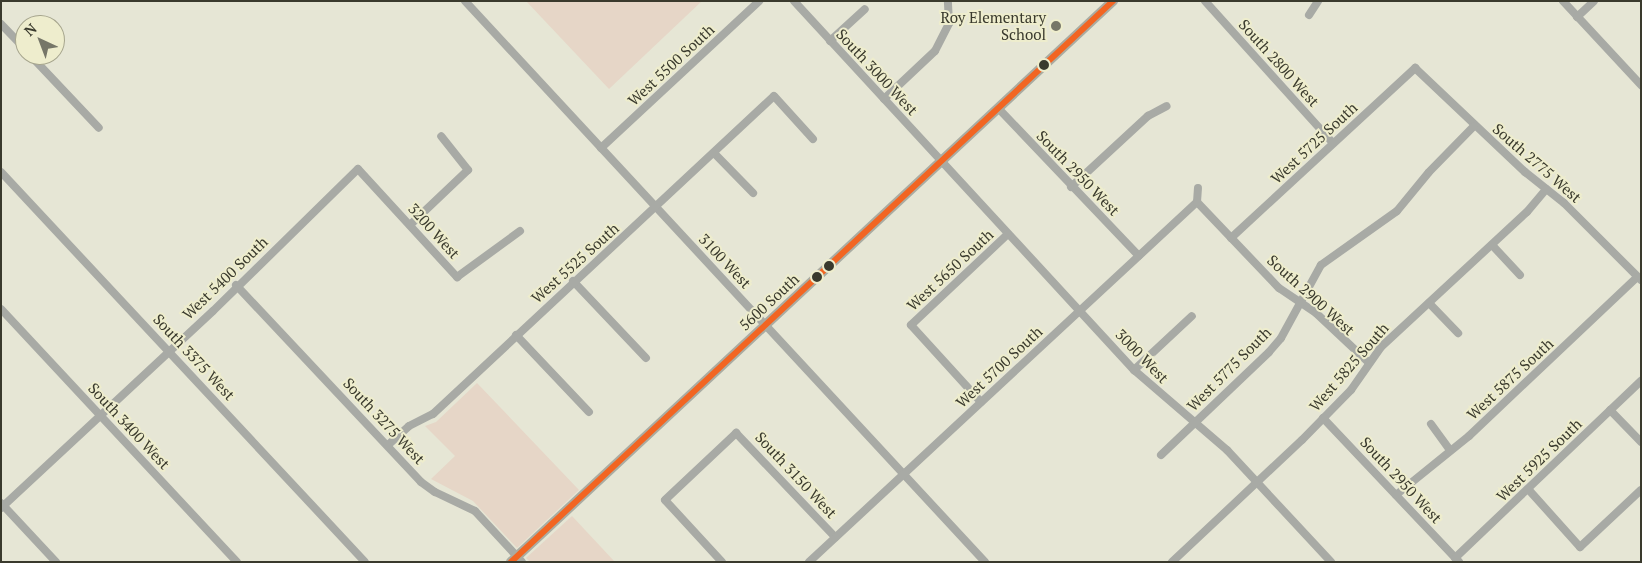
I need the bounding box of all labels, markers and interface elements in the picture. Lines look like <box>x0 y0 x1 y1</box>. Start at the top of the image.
place label: Roy Elementary School <box>941 8 1046 43</box>
north arrow <box>15 15 65 65</box>
street label: South 2800 West <box>1235 16 1323 110</box>
text: N <box>20 19 40 40</box>
street label: West 5500 South <box>624 20 718 110</box>
marker: Roy Elementary School <box>1050 20 1062 32</box>
street label: South 3000 West <box>832 25 922 119</box>
unlabelled marker <box>1039 60 1049 70</box>
street label: West 5725 South <box>1267 98 1361 188</box>
street label: South 2775 West <box>1489 120 1585 206</box>
street label: South 2950 West <box>1033 127 1123 219</box>
street label: 3200 West <box>404 200 464 262</box>
street label: West 5525 South <box>528 219 622 307</box>
street label: West 5650 South <box>903 225 997 315</box>
street label: 3100 West <box>695 230 755 292</box>
street label: West 5400 South <box>179 233 271 323</box>
street label: South 2900 West <box>1264 251 1358 339</box>
unlabelled marker <box>824 261 834 271</box>
street label: 5600 South <box>735 270 803 334</box>
unlabelled marker <box>812 272 822 282</box>
street label: South 3375 West <box>149 310 239 404</box>
street label: West 5825 South <box>1306 319 1392 415</box>
street label: West 5700 South <box>952 322 1046 412</box>
street label: West 5775 South <box>1183 323 1275 415</box>
street label: 3000 West <box>1112 325 1172 387</box>
street label: West 5875 South <box>1463 334 1557 424</box>
street label: South 3275 West <box>339 374 429 468</box>
street label: South 3400 West <box>84 379 174 473</box>
street label: West 5925 South <box>1493 415 1585 505</box>
street label: South 3150 West <box>751 428 841 522</box>
street label: South 2950 West <box>1356 433 1446 527</box>

